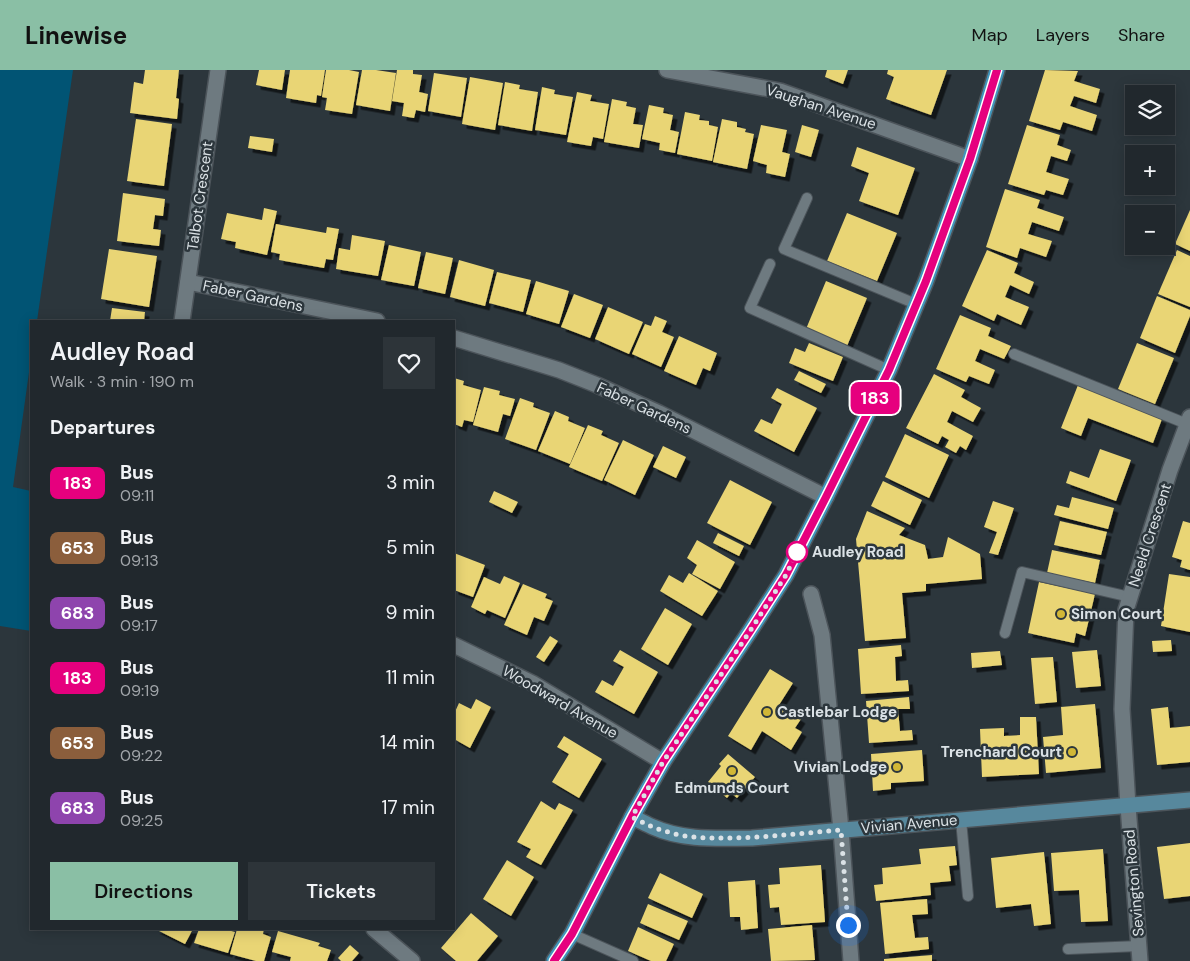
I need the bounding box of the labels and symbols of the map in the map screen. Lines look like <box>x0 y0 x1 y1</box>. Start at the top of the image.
street label: Vaughan Avenue <box>763 80 879 134</box>
street label: Talbot Crescent <box>182 140 218 252</box>
street label: Faber Gardens <box>201 276 305 316</box>
street label: Faber Gardens <box>594 377 694 439</box>
line badge: 183 <box>846 382 904 414</box>
street label: Neeld Crescent <box>1124 481 1176 589</box>
marker: Audley Road <box>786 541 808 563</box>
place label: Audley Road <box>812 542 904 562</box>
place label: Simon Court <box>1071 604 1162 624</box>
marker: Simon Court <box>1055 608 1067 620</box>
street label: Woodward Avenue <box>499 661 621 743</box>
place label: Castlebar Lodge <box>777 702 897 722</box>
marker: Castlebar Lodge <box>761 706 773 718</box>
place label: Trenchard Court <box>941 742 1062 762</box>
marker: Trenchard Court <box>1066 746 1078 758</box>
place label: Vivian Lodge <box>793 757 887 777</box>
marker: Vivian Lodge <box>891 761 903 773</box>
marker: Edmunds Court <box>726 765 738 777</box>
place label: Edmunds Court <box>675 778 789 798</box>
street label: Vivian Avenue <box>860 810 958 838</box>
street label: Sevington Road <box>1119 829 1149 937</box>
your location <box>836 913 861 938</box>

